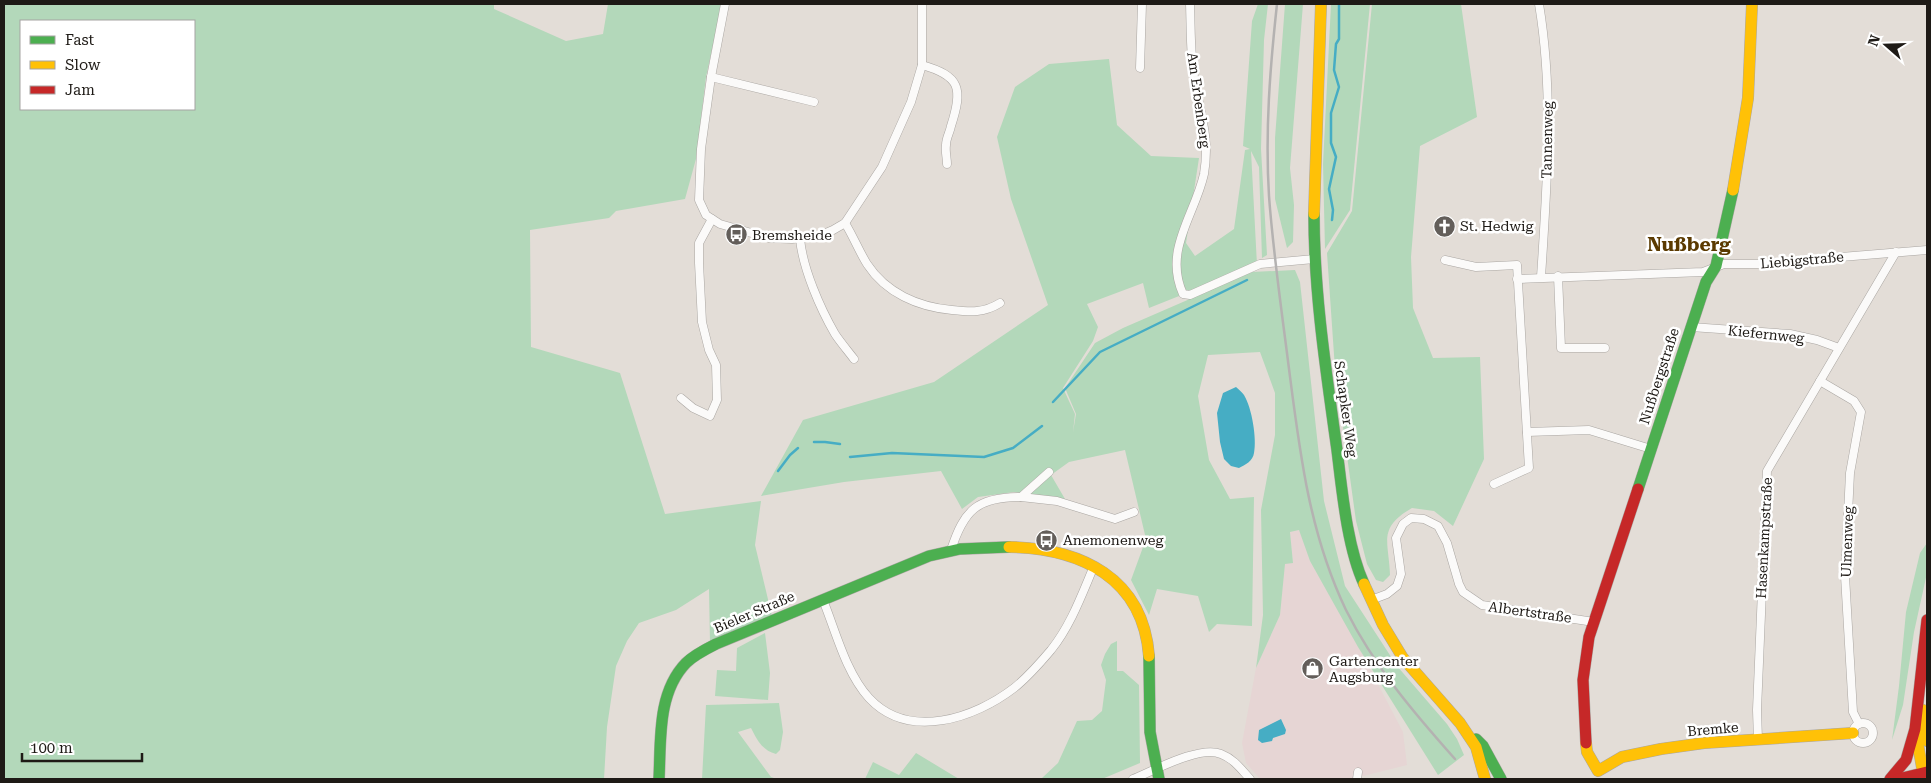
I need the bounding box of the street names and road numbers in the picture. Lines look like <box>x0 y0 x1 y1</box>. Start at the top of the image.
street label: Am Erbenberg <box>1184 51 1214 149</box>
street label: Tannenweg <box>1538 101 1556 179</box>
street label: Liebigstraße <box>1760 248 1845 272</box>
street label: Kiefernweg <box>1727 322 1805 346</box>
street label: Nußbergstraße <box>1636 326 1682 426</box>
street label: Schapker Weg <box>1331 360 1361 458</box>
street label: Hasenkampstraße <box>1753 477 1775 599</box>
street label: Ulmenweg <box>1838 506 1856 578</box>
street label: Bieler Straße <box>711 588 797 636</box>
street label: Albertstraße <box>1487 598 1573 626</box>
street label: Bremke <box>1687 719 1740 739</box>

